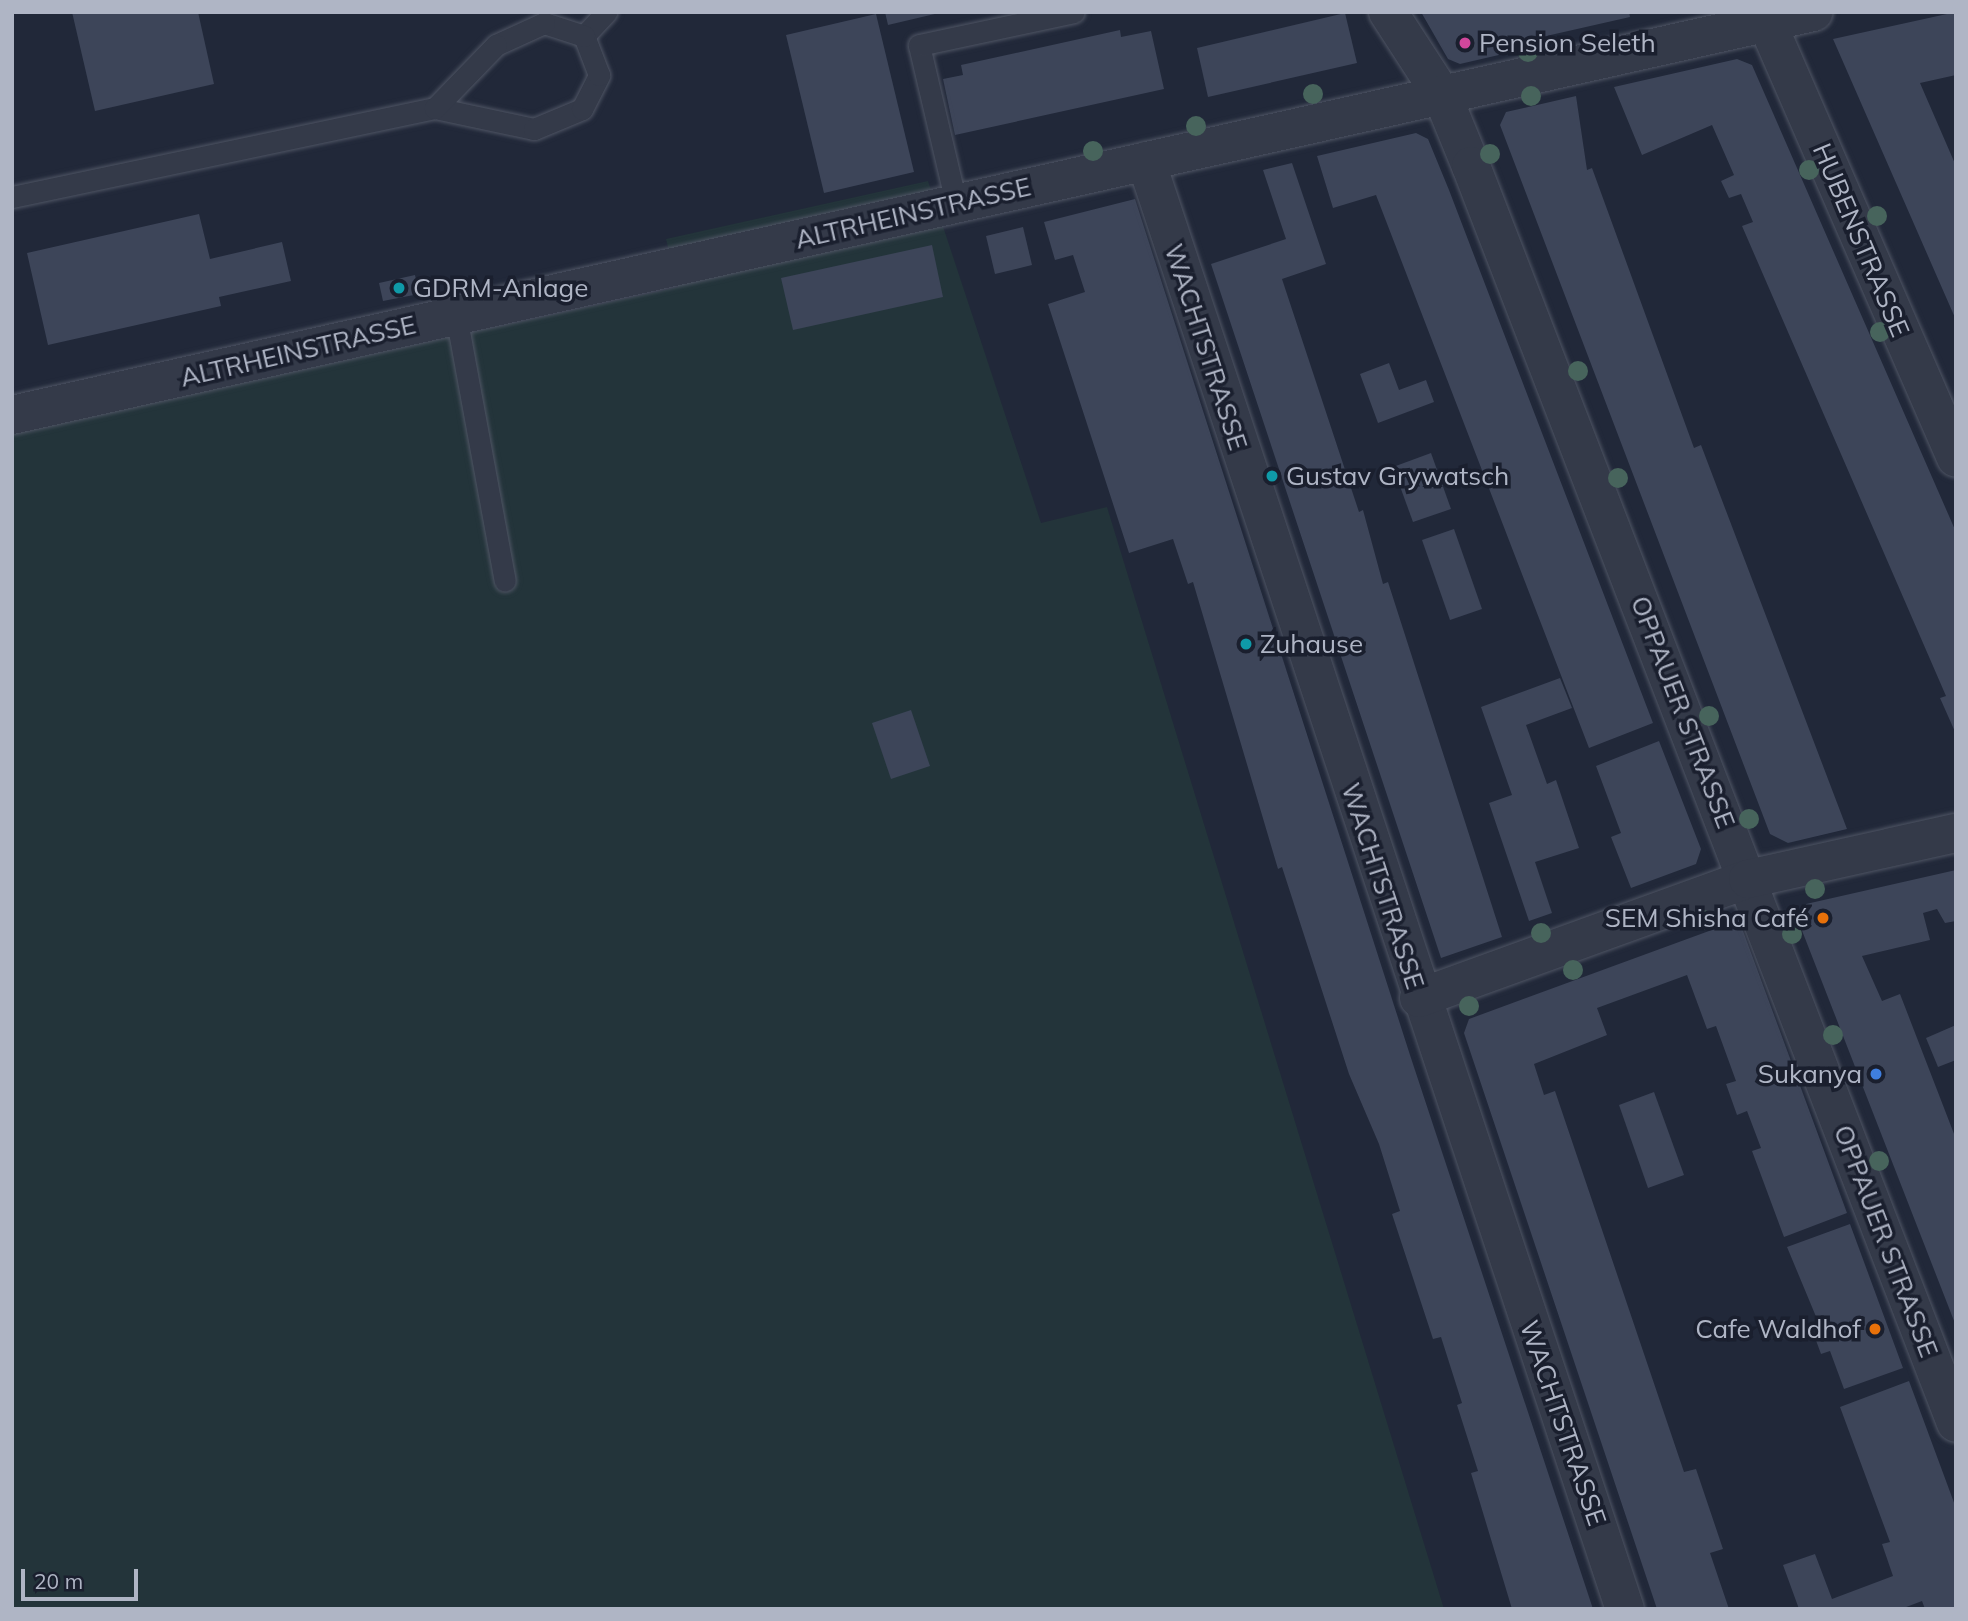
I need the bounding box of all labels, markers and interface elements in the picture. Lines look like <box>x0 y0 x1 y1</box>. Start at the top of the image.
place label: Pension Seleth <box>1479 27 1656 59</box>
marker: Pension Seleth <box>1457 35 1473 51</box>
street label: HUBENSTRASSE <box>1806 139 1916 341</box>
street label: ALTRHEINSTRASSE <box>792 171 1034 255</box>
street label: WACHTSTRASSE <box>1158 240 1254 454</box>
place label: GDRM-Anlage <box>413 272 588 304</box>
marker: GDRM-Anlage <box>391 280 407 296</box>
street label: ALTRHEINSTRASSE <box>177 309 419 393</box>
place label: Gustav Grywatsch <box>1286 460 1509 492</box>
marker: Gustav Grywatsch <box>1264 468 1280 484</box>
street label: OPPAUER STRASSE <box>1624 592 1742 832</box>
place label: Zuhause <box>1260 628 1363 660</box>
marker: Zuhause <box>1238 636 1254 652</box>
street label: WACHTSTRASSE <box>1335 779 1431 993</box>
place label: SEM Shisha Café <box>1605 902 1809 934</box>
marker: SEM Shisha Café <box>1815 910 1831 926</box>
place label: Sukanya <box>1758 1058 1862 1090</box>
marker: Sukanya <box>1868 1066 1884 1082</box>
street label: OPPAUER STRASSE <box>1827 1121 1945 1361</box>
place label: Cafe Waldhof <box>1695 1313 1861 1345</box>
street label: WACHTSTRASSE <box>1513 1316 1613 1530</box>
marker: Cafe Waldhof <box>1867 1321 1883 1337</box>
scale bar <box>24 1554 142 1598</box>
text: 20 m <box>34 1568 83 1594</box>

